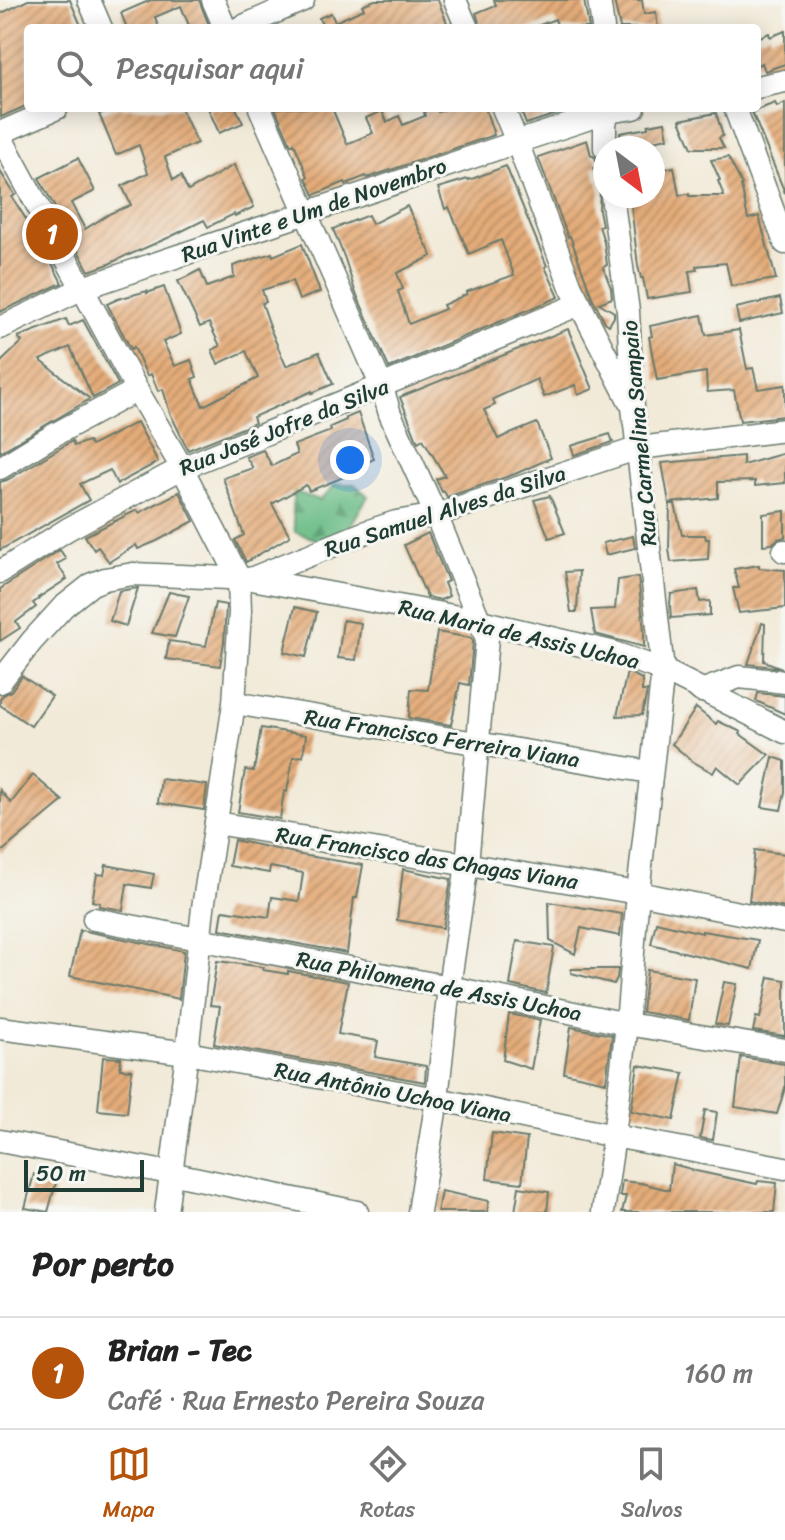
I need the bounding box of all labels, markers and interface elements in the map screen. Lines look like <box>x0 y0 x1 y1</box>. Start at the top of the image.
search box <box>24 24 761 112</box>
text: Pesquisar aqui <box>116 41 304 95</box>
icon: search <box>52 46 96 90</box>
north arrow <box>593 136 665 208</box>
street label: Rua Vinte e Um de Novembro <box>176 146 452 274</box>
pin: 1 <box>26 204 78 264</box>
street label: Rua Carmelina Sampaio <box>610 318 668 548</box>
street label: Rua José Jofre da Silva <box>173 367 396 487</box>
your location <box>330 440 370 480</box>
street label: Rua Samuel Alves da Silva <box>319 454 571 568</box>
street label: Rua Maria de Assis Uchoa <box>395 587 643 681</box>
street label: Rua Francisco Ferreira Viana <box>302 697 582 779</box>
street label: Rua Francisco das Chagas Viana <box>273 815 582 901</box>
street label: Rua Philomena de Assis Uchoa <box>293 939 585 1033</box>
street label: Rua Antônio Uchoa Viana <box>271 1050 515 1134</box>
text: 50 m <box>36 1154 86 1193</box>
scale bar <box>24 1156 144 1192</box>
text: Por perto <box>32 1234 174 1294</box>
text: Brian - Tec <box>108 1323 252 1377</box>
text: 1 <box>52 1350 64 1396</box>
text: 160 m <box>684 1350 753 1396</box>
text: Café · Rua Ernesto Pereira Souza <box>108 1377 484 1423</box>
tab: Mapa <box>103 1442 154 1529</box>
tab: Rotas <box>360 1442 415 1529</box>
tab: Salvos <box>621 1442 682 1529</box>

